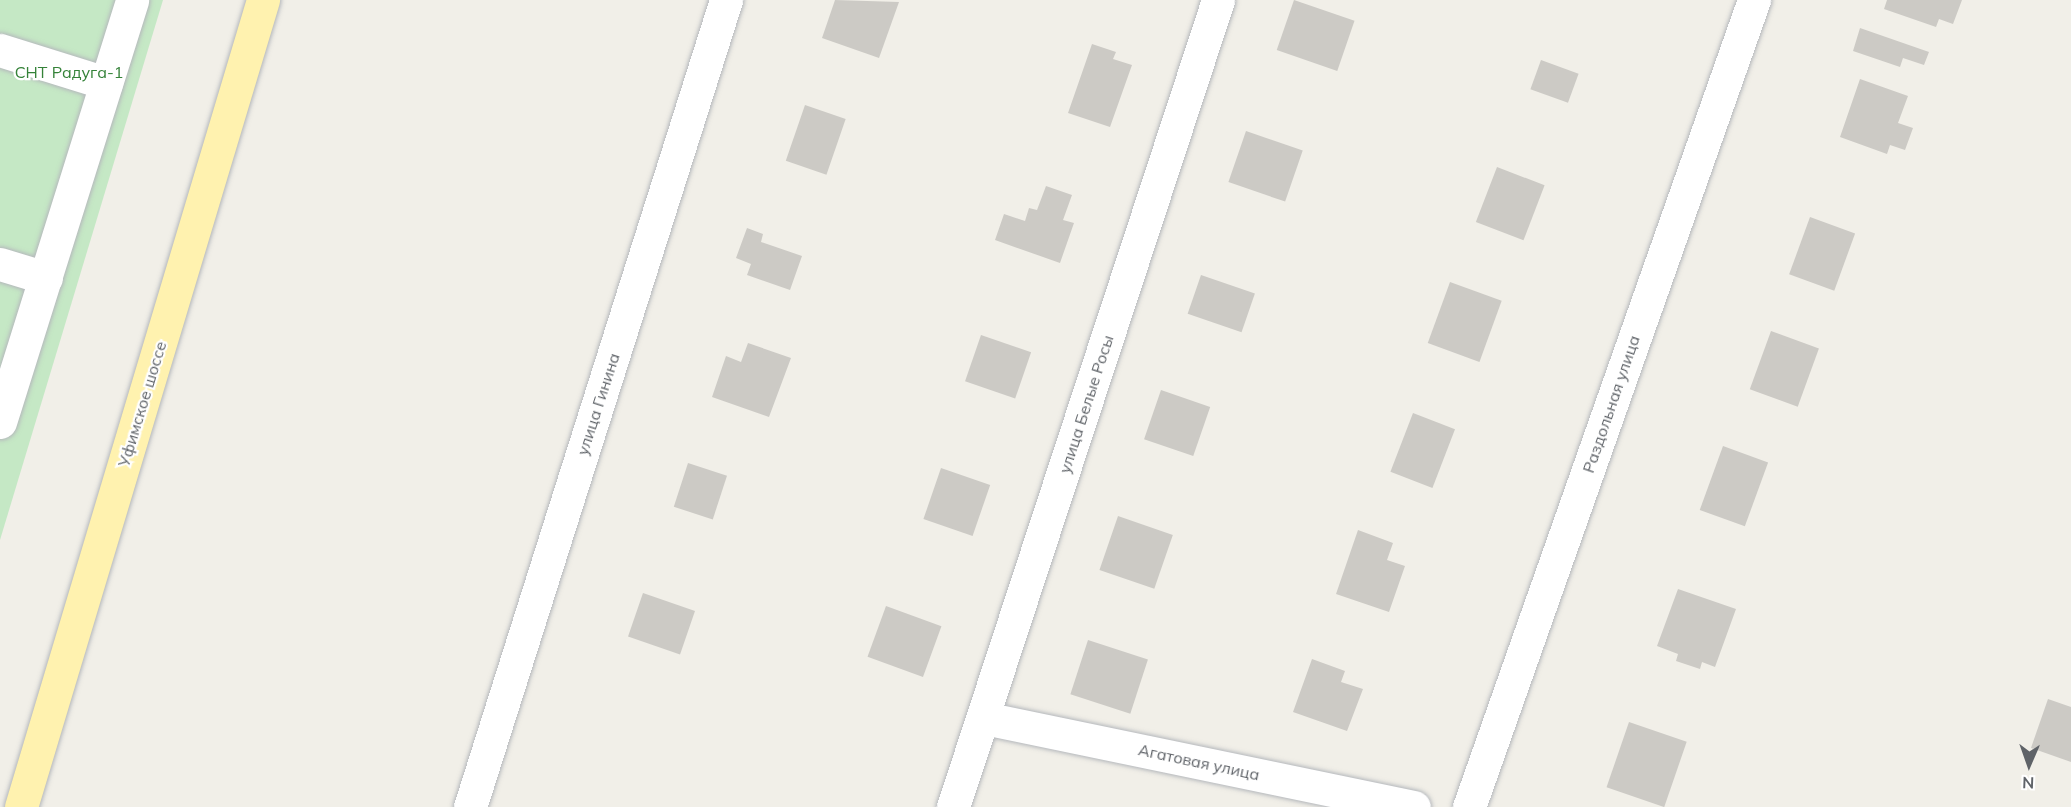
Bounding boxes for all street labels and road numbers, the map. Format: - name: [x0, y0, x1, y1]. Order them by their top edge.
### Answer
- street label: улица Белые Росы: [1055, 332, 1117, 476]
- street label: Раздольная улица: [1578, 333, 1644, 475]
- street label: Уфимское шоссе: [114, 339, 170, 469]
- street label: улица Гинина: [572, 350, 624, 458]
- street label: Агатовая улица: [1137, 740, 1261, 784]

